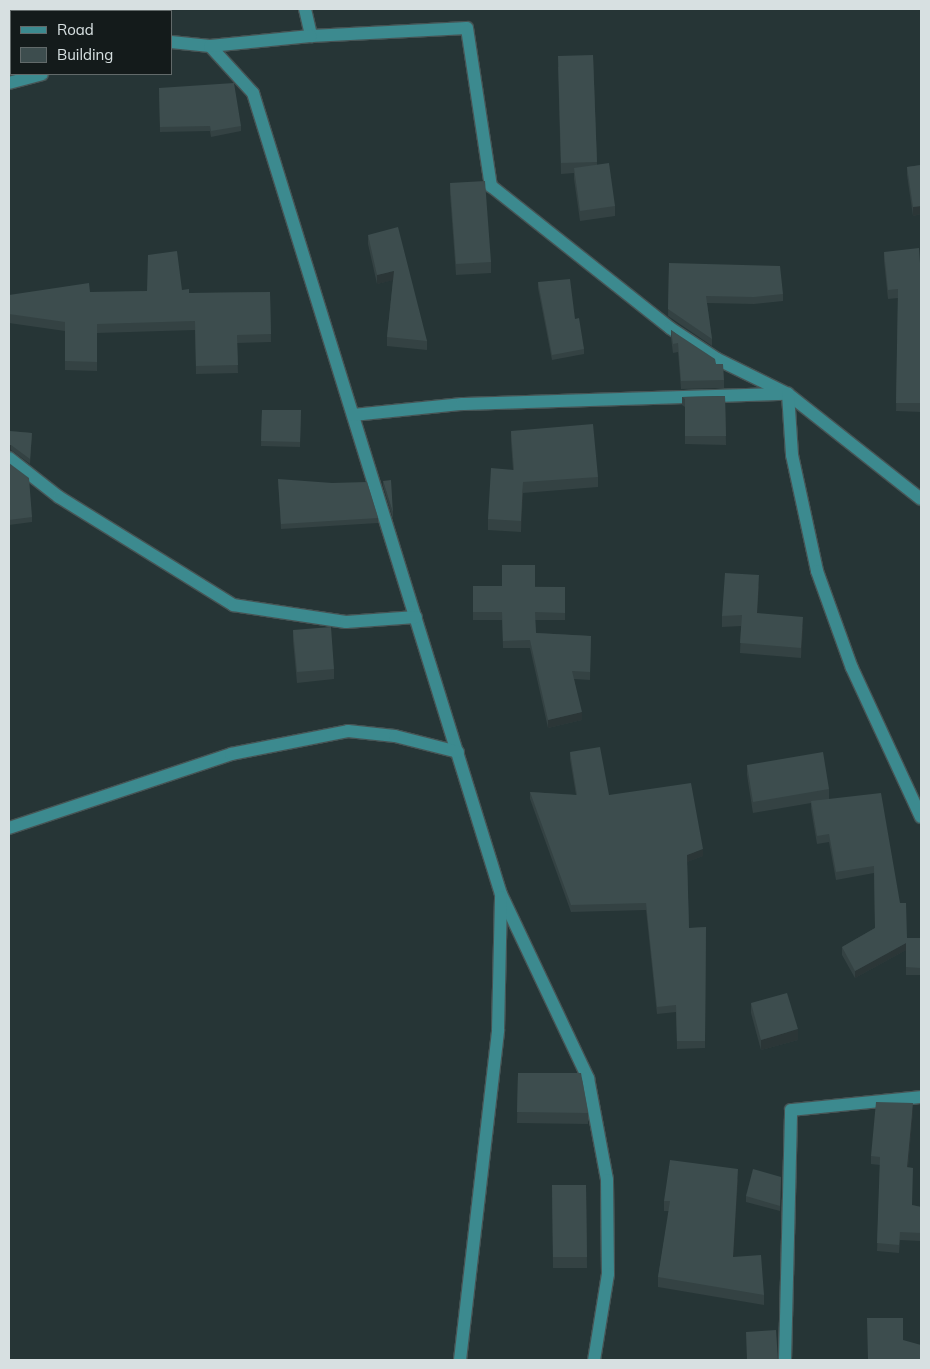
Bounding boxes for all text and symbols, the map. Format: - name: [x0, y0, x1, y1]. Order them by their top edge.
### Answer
- legend: [10, 10, 172, 75]
- text: Road: [57, 20, 94, 39]
- text: Building: [57, 45, 113, 64]

